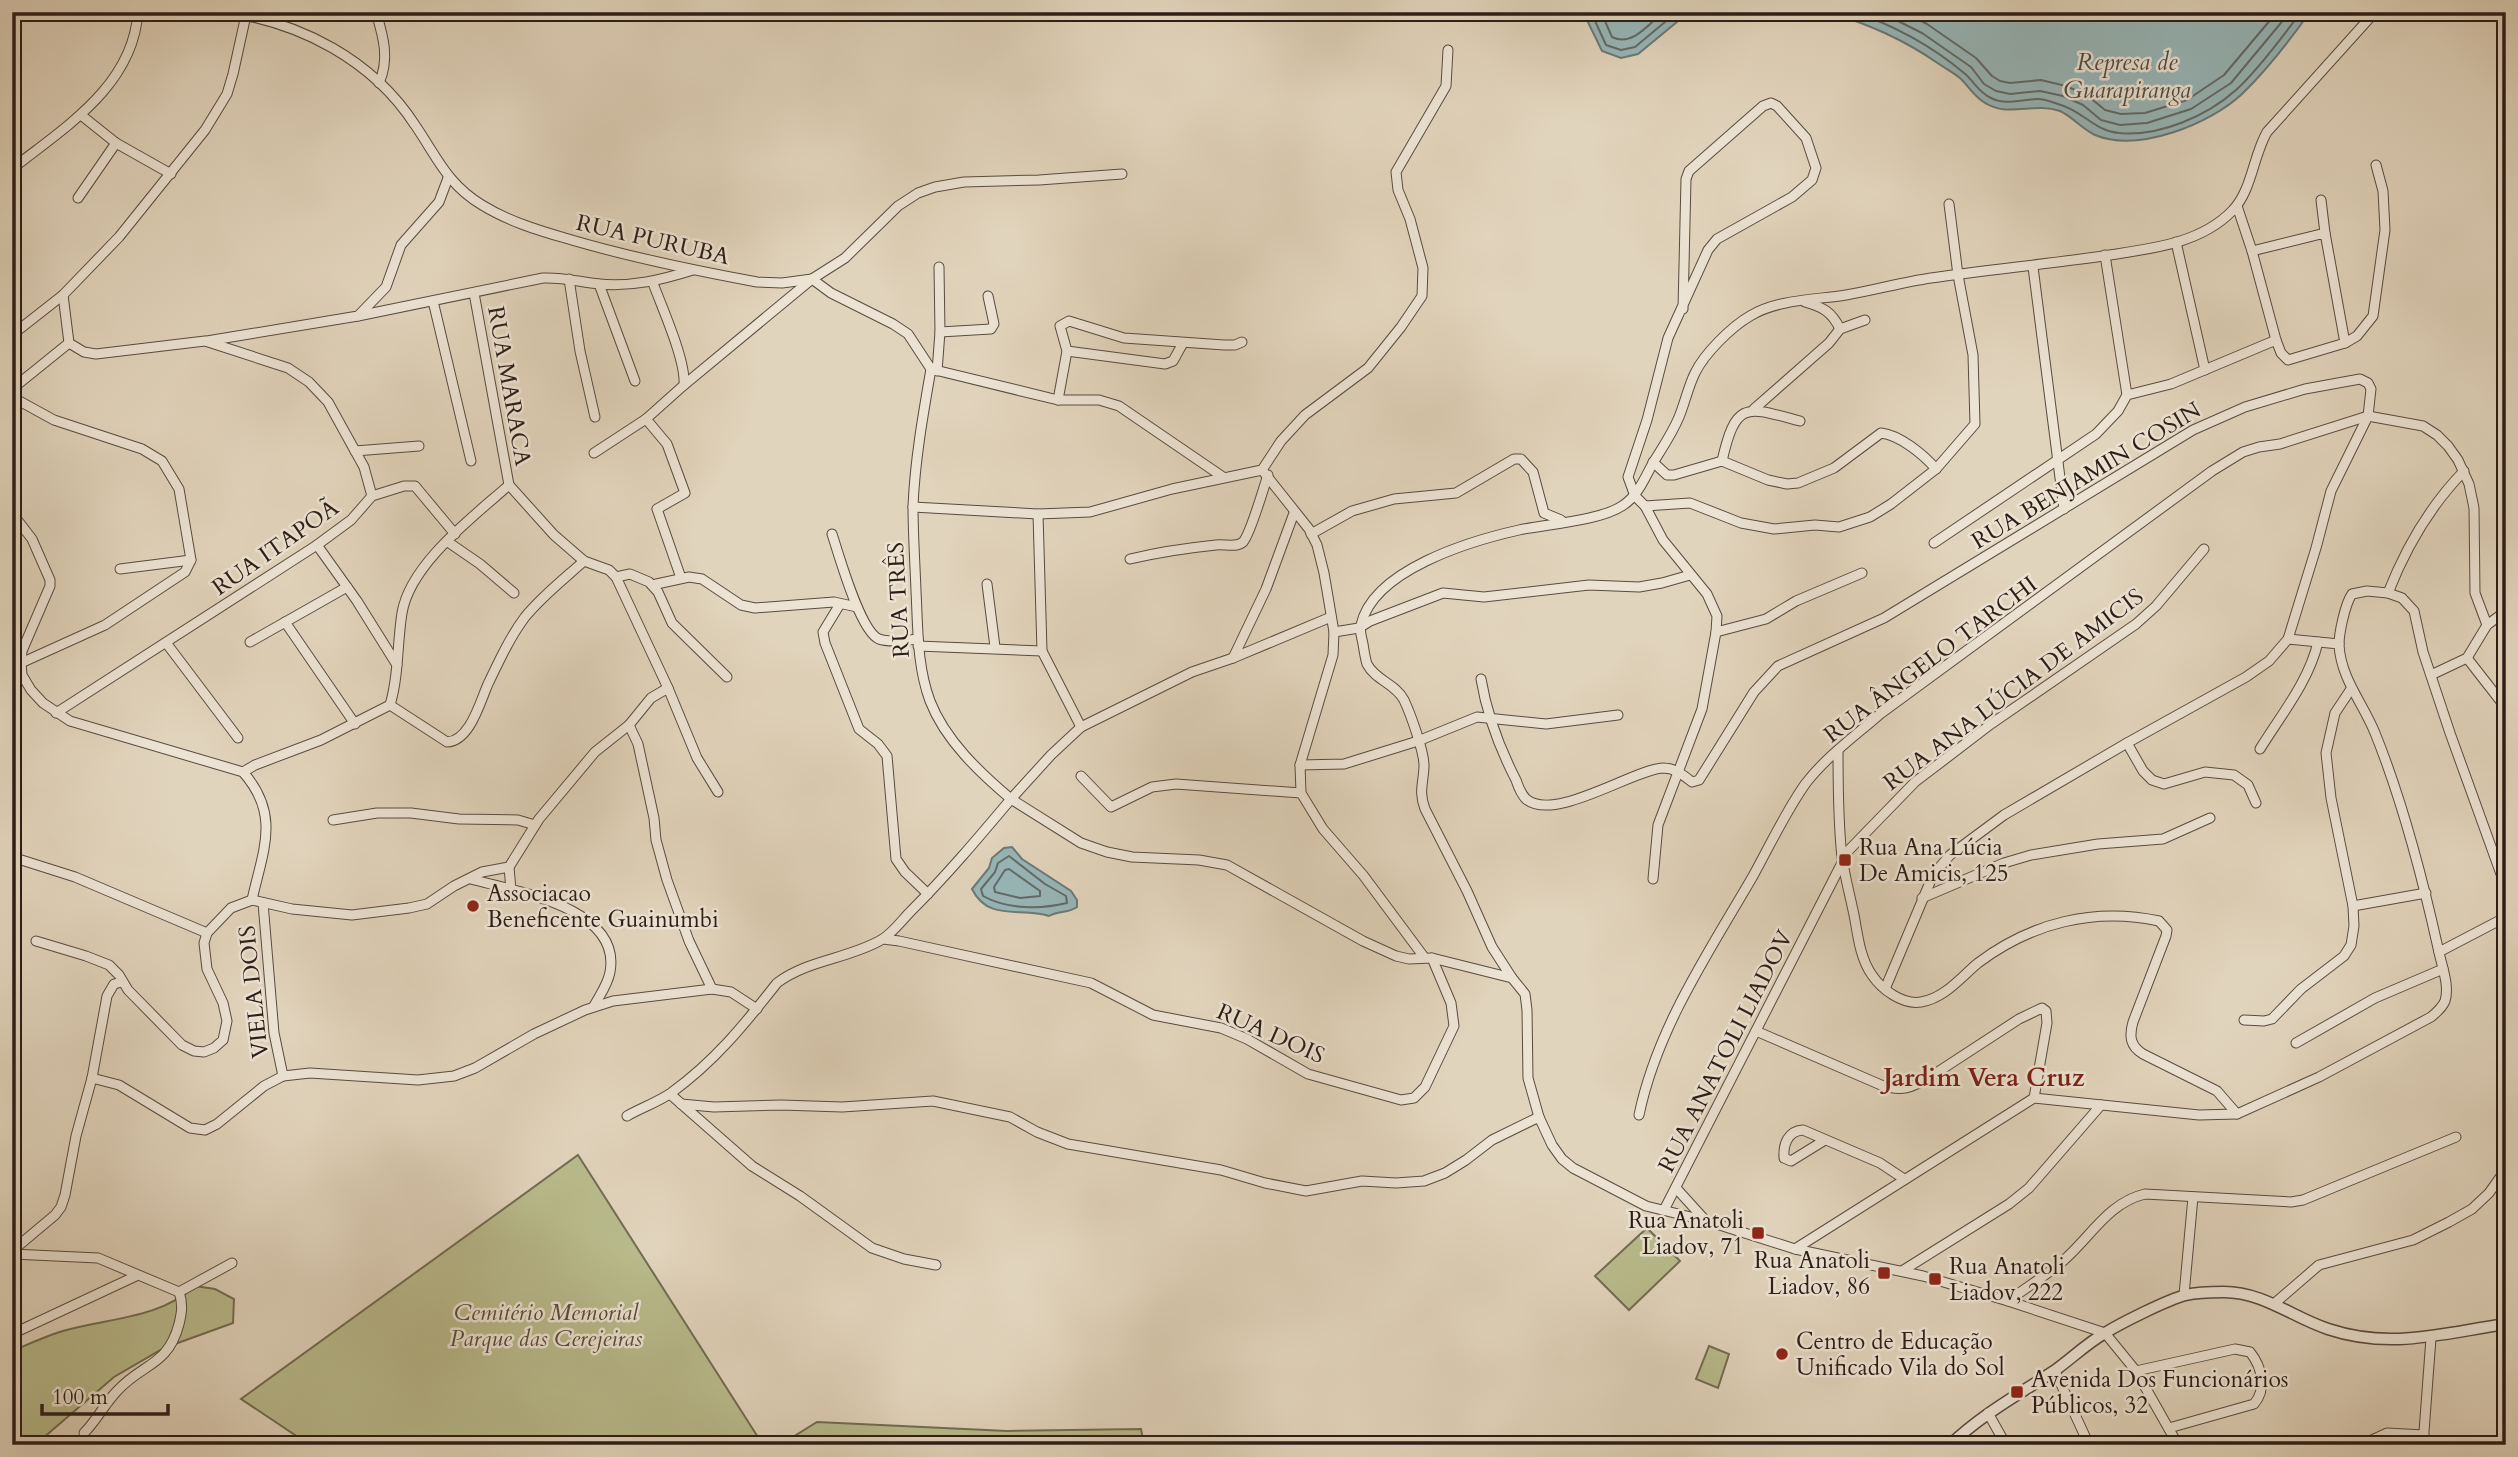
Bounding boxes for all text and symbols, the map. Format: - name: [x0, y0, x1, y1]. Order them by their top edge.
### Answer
- water label: Represa de Guarapiranga: [2063, 46, 2191, 107]
- street label: RUA PURUBA: [573, 207, 733, 272]
- street label: RUA MARACA: [480, 304, 539, 469]
- street label: RUA BENJAMIN COSIN: [1966, 394, 2207, 556]
- street label: RUA ITAPOÃ: [205, 491, 345, 603]
- street label: RUA TRÊS: [879, 541, 917, 659]
- street label: RUA ÂNGELO TARCHI: [1817, 568, 2043, 750]
- street label: RUA ANA LÚCIA DE AMICIS: [1876, 580, 2150, 798]
- place label: Rua Ana Lúcia De Amicis, 125: [1859, 832, 2009, 889]
- marker: Rua Ana Lúcia De Amicis, 125: [1837, 852, 1853, 868]
- place label: Associacao Beneficente Guainumbi: [487, 878, 719, 935]
- marker: Associacao Beneficente Guainumbi: [465, 898, 481, 914]
- street label: VIELA DOIS: [231, 924, 276, 1060]
- street label: RUA ANATOLI LIADOV: [1651, 925, 1800, 1178]
- street label: RUA DOIS: [1212, 996, 1330, 1071]
- district label: Jardim Vera Cruz: [1879, 1060, 2085, 1095]
- place label: Rua Anatoli Liadov, 71: [1628, 1205, 1744, 1262]
- marker: Rua Anatoli Liadov, 71: [1750, 1225, 1766, 1241]
- place label: Rua Anatoli Liadov, 86: [1754, 1245, 1870, 1302]
- place label: Rua Anatoli Liadov, 222: [1949, 1251, 2065, 1308]
- marker: Rua Anatoli Liadov, 86: [1876, 1265, 1892, 1281]
- marker: Rua Anatoli Liadov, 222: [1927, 1271, 1943, 1287]
- park label: Cemitério Memorial Parque das Cerejeiras: [450, 1297, 642, 1354]
- place label: Centro de Educação Unificado Vila do Sol: [1796, 1326, 2005, 1383]
- marker: Centro de Educação Unificado Vila do Sol: [1774, 1346, 1790, 1362]
- place label: Avenida Dos Funcionários Públicos, 32: [2031, 1364, 2289, 1421]
- scale bar: [42, 1373, 168, 1417]
- text: 100 m: [52, 1383, 108, 1412]
- marker: Avenida Dos Funcionários Públicos, 32: [2009, 1384, 2025, 1400]

